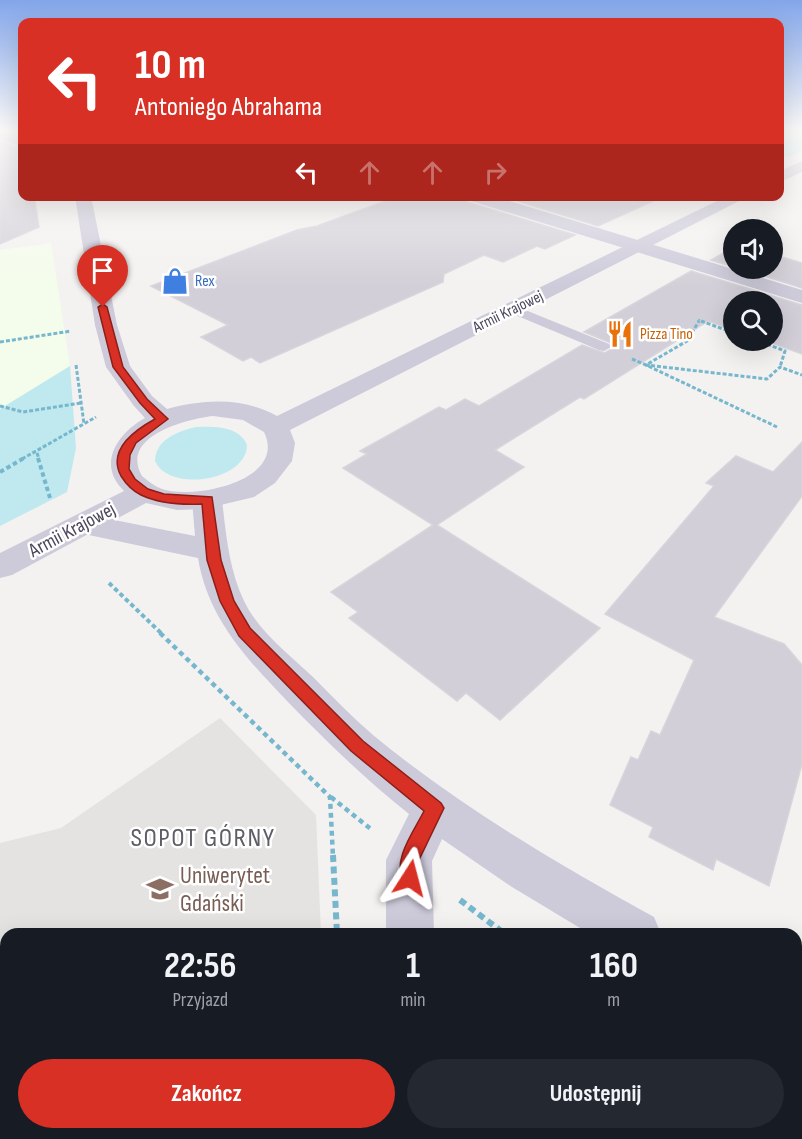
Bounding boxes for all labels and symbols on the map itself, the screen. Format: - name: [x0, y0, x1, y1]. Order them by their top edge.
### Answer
- pin: [77, 245, 128, 307]
- shop icon: Rex: [160, 266, 190, 296]
- place label: Rex: [195, 272, 215, 291]
- street label: Armii Krajowej: [469, 287, 546, 338]
- restaurant icon: Pizza Tino: [605, 319, 635, 349]
- place label: Pizza Tino: [640, 325, 693, 344]
- street label: Armii Krajowej: [24, 497, 119, 563]
- district label: SOPOT GÓRNY: [130, 822, 276, 854]
- position arrow: [378, 846, 442, 910]
- place label: Uniwerytet Gdański: [180, 861, 270, 918]
- school or university icon: Uniwerytet Gdański: [145, 874, 175, 904]

